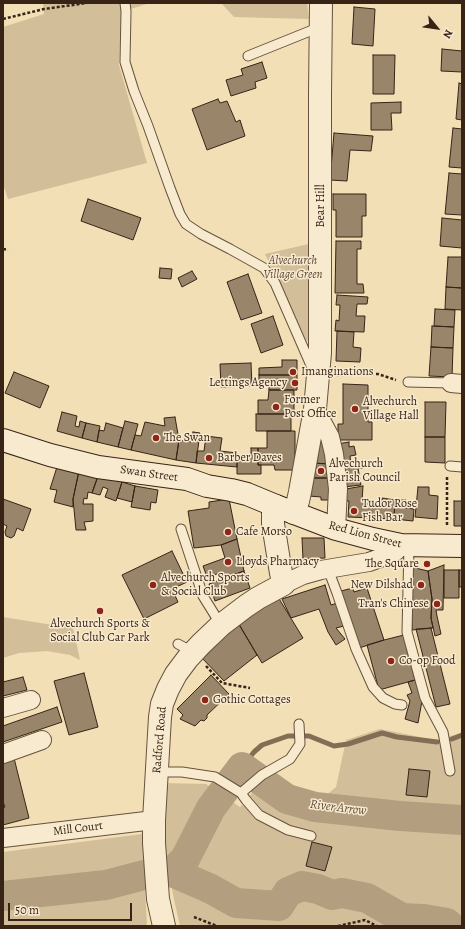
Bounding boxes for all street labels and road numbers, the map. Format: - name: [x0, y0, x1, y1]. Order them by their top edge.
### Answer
- street label: Bear Hill: [314, 184, 328, 228]
- street label: Swan Street: [119, 463, 179, 485]
- street label: Red Lion Street: [327, 518, 403, 552]
- street label: Radford Road: [150, 706, 170, 774]
- street label: Mill Court: [52, 819, 104, 839]

